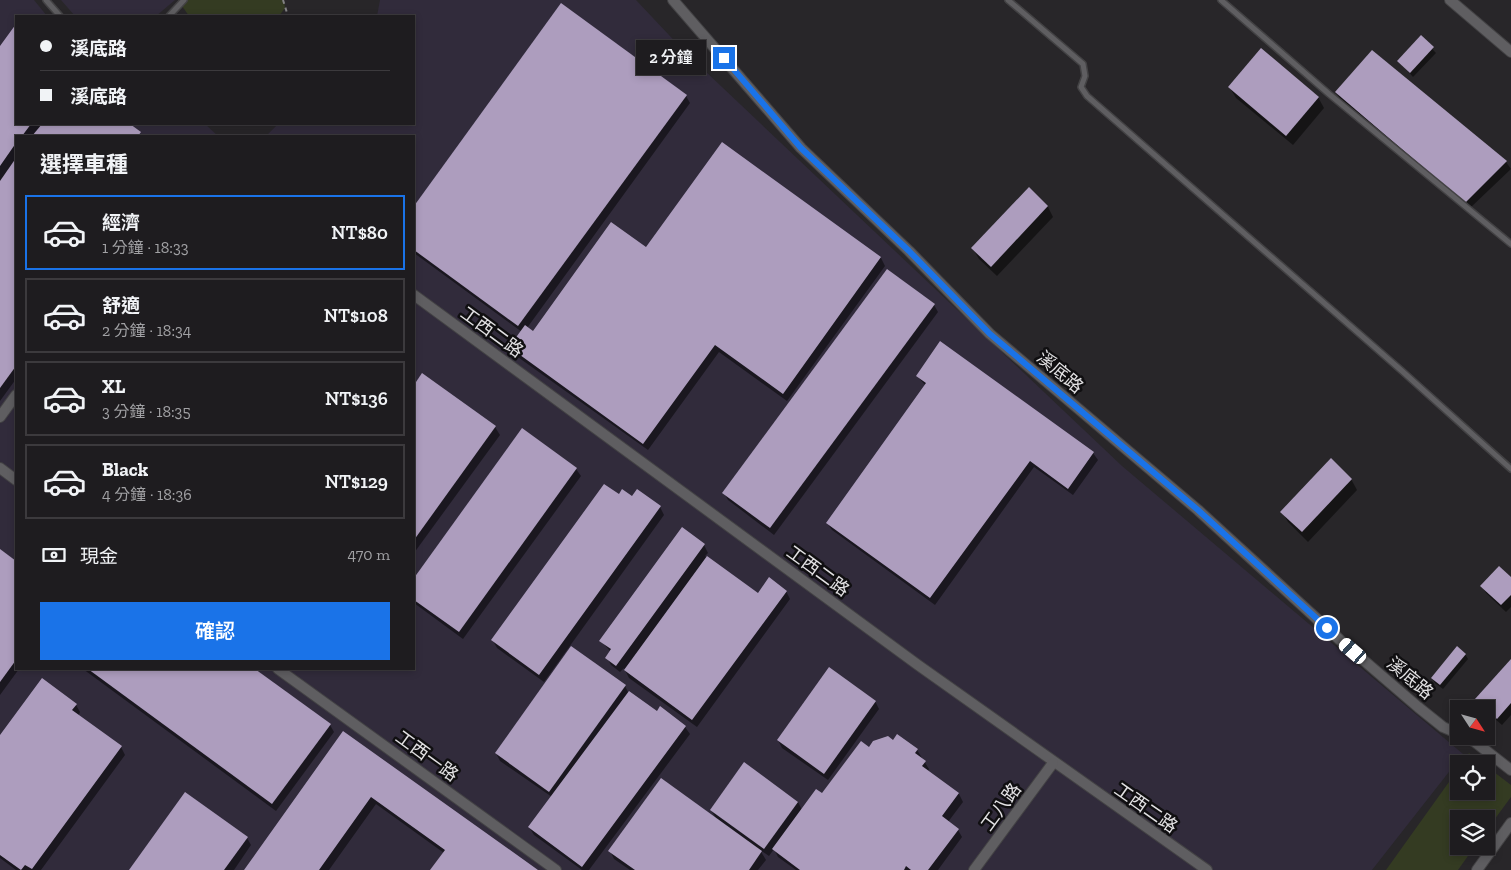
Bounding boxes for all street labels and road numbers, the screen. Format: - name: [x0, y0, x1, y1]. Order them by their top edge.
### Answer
- street label: 工西二路: [456, 302, 528, 362]
- street label: 溪底路: [1032, 346, 1088, 398]
- street label: 工西二路: [782, 541, 854, 601]
- street label: 溪底路: [1382, 652, 1438, 704]
- street label: 工西一路: [391, 726, 463, 786]
- street label: 工西二路: [1110, 778, 1182, 838]
- street label: 工八路: [976, 779, 1026, 835]

